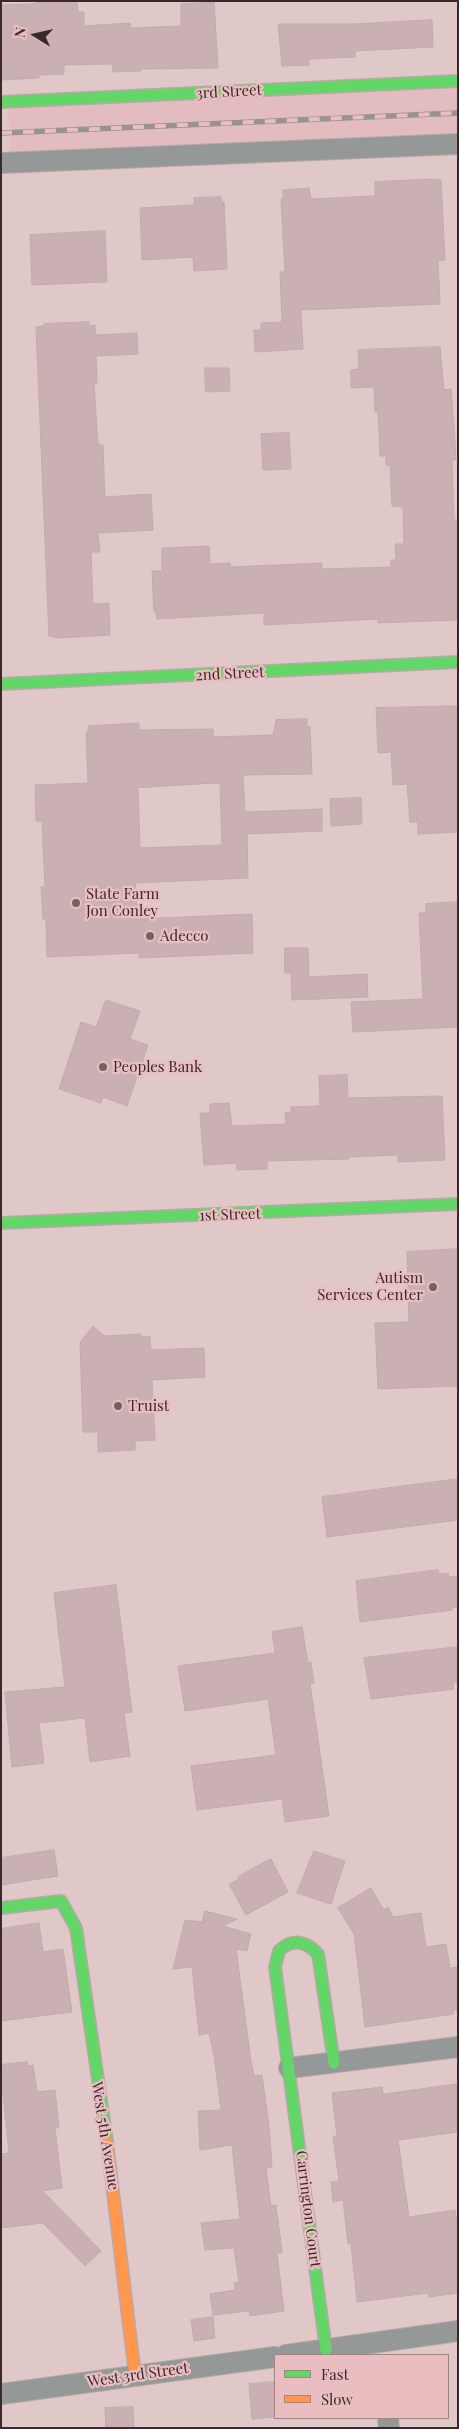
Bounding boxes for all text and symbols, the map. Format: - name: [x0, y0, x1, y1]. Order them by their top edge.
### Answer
- north arrow: [10, 10, 60, 60]
- text: N: [10, 26, 30, 39]
- street label: 3rd Street: [196, 81, 262, 103]
- street label: 2nd Street: [195, 663, 265, 685]
- place label: State Farm Jon Conley: [86, 885, 159, 920]
- marker: State Farm Jon Conley: [70, 897, 82, 909]
- place label: Adecco: [160, 927, 209, 945]
- marker: Adecco: [144, 930, 156, 942]
- place label: Peoples Bank: [113, 1058, 202, 1076]
- marker: Peoples Bank: [97, 1061, 109, 1073]
- street label: 1st Street: [199, 1205, 261, 1225]
- place label: Autism Services Center: [317, 1269, 423, 1304]
- marker: Autism Services Center: [427, 1281, 439, 1293]
- place label: Truist: [128, 1397, 169, 1415]
- marker: Truist: [112, 1400, 124, 1412]
- street label: West 5th Avenue: [88, 2081, 122, 2191]
- street label: Carrington Court: [292, 2149, 324, 2269]
- legend: [274, 2354, 449, 2419]
- street label: West 3rd Street: [86, 2359, 190, 2391]
- text: Fast: [321, 2364, 349, 2384]
- text: Slow: [321, 2389, 353, 2409]

